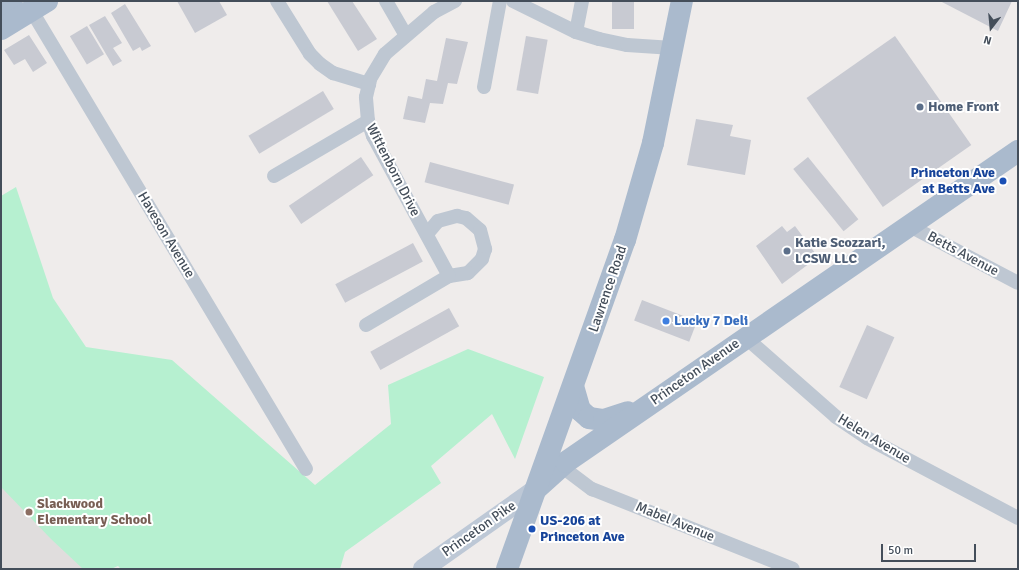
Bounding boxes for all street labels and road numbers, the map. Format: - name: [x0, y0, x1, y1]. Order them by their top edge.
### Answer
- street label: Wittenborn Drive: [362, 121, 424, 219]
- street label: Haveson Avenue: [134, 189, 198, 281]
- street label: Betts Avenue: [925, 228, 1001, 280]
- street label: Lawrence Road: [585, 244, 631, 334]
- street label: Princeton Avenue: [647, 335, 743, 409]
- street label: Helen Avenue: [835, 411, 913, 467]
- street label: Princeton Pike: [439, 497, 519, 561]
- street label: Mabel Avenue: [633, 499, 717, 545]

